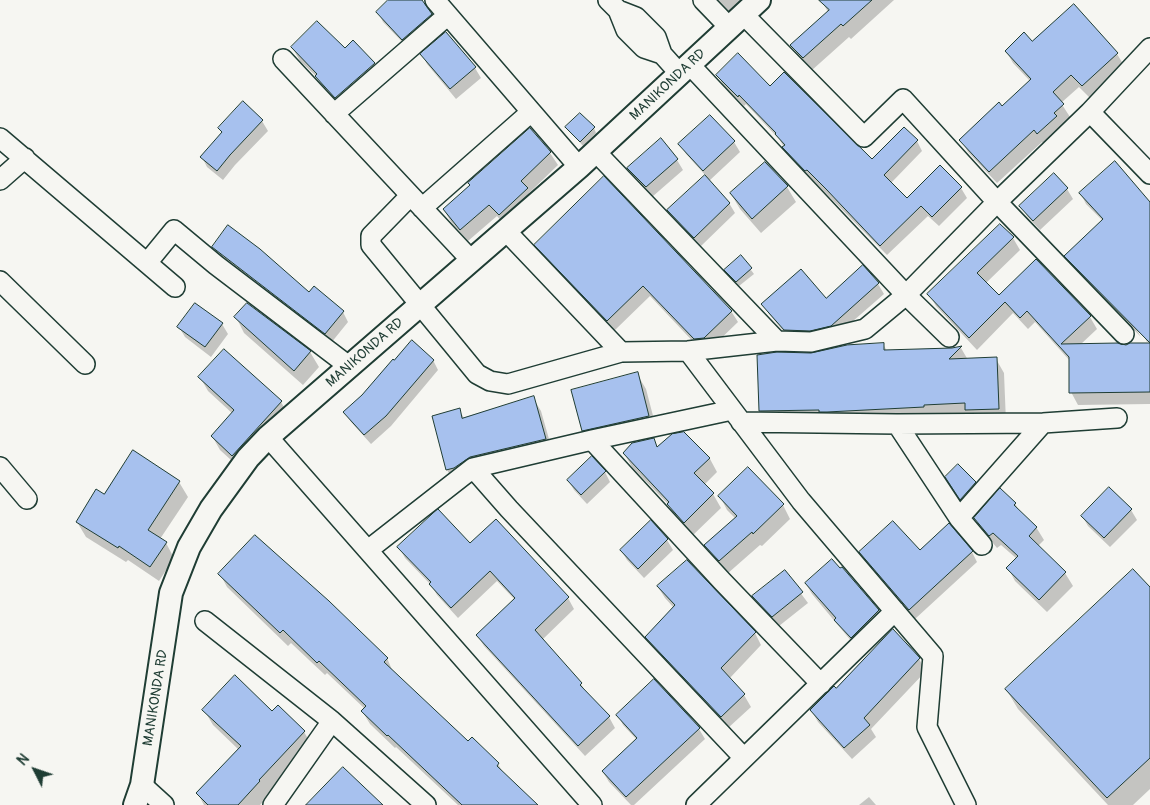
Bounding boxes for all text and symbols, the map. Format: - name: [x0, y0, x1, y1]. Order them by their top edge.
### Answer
- street label: MANIKONDA RD: [627, 46, 709, 124]
- street label: MANIKONDA RD: [323, 315, 407, 391]
- street label: MANIKONDA RD: [140, 649, 172, 747]
- north arrow: [10, 745, 60, 795]
- text: N: [14, 751, 33, 769]

